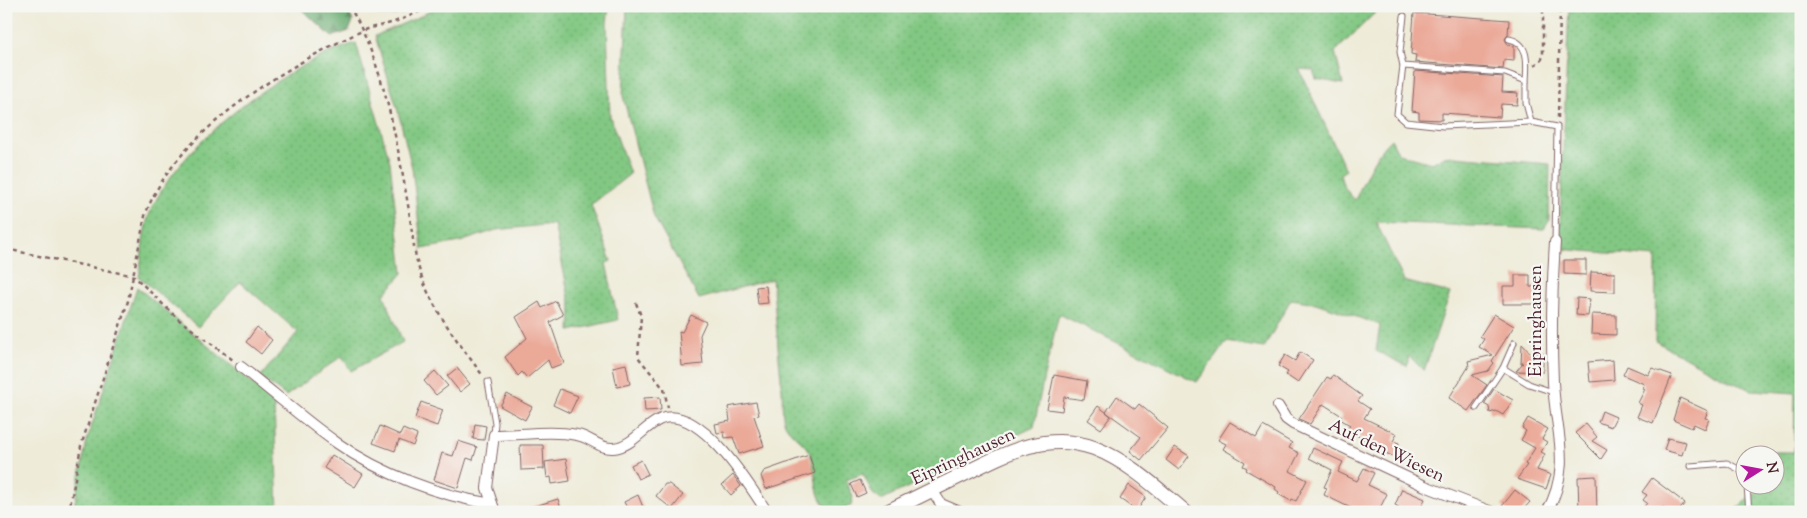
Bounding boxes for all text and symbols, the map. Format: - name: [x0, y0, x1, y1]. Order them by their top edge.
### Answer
- street label: Eipringhausen: [1524, 265, 1550, 377]
- street label: Auf den Wiesen: [1324, 413, 1449, 490]
- street label: Eipringhausen: [908, 422, 1020, 493]
- north arrow: [1734, 446, 1784, 496]
- text: N: [1760, 461, 1782, 475]

